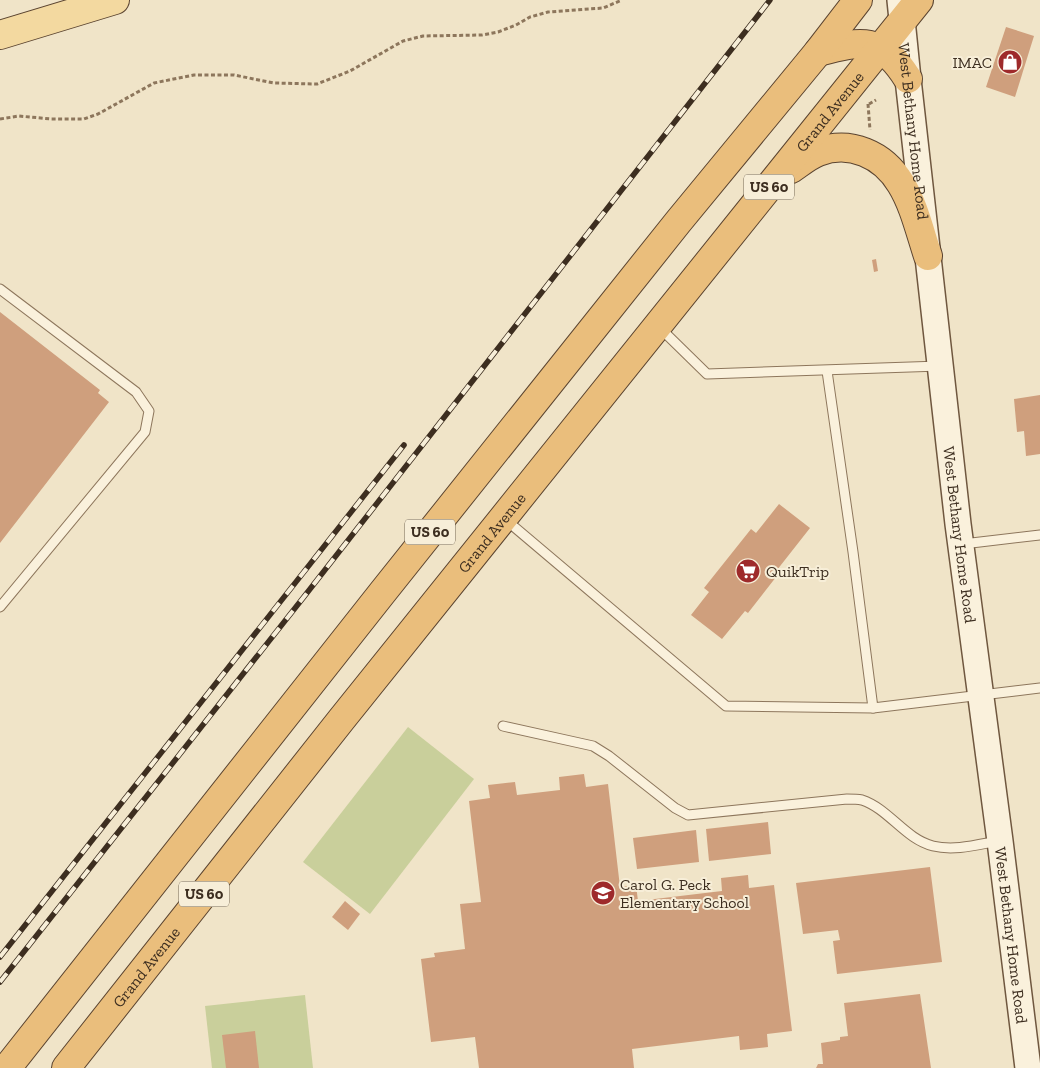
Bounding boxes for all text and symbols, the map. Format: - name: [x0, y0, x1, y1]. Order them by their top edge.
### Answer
- street label: West Bethany Home Road: [895, 42, 933, 221]
- shop icon: IMAC: [997, 49, 1023, 75]
- place label: IMAC: [952, 53, 992, 72]
- street label: Grand Avenue: [792, 67, 867, 155]
- road number: US 60: [744, 174, 794, 200]
- street label: West Bethany Home Road: [940, 445, 981, 624]
- street label: Grand Avenue: [454, 489, 529, 576]
- road number: US 60: [405, 520, 455, 544]
- supermarket icon: QuikTrip: [735, 558, 761, 584]
- place label: QuikTrip: [766, 562, 829, 581]
- street label: West Bethany Home Road: [991, 846, 1032, 1025]
- place label: Carol G. Peck Elementary School: [620, 875, 749, 912]
- school or university icon: Carol G. Peck Elementary School: [590, 880, 616, 906]
- road number: US 60: [179, 882, 229, 906]
- street label: Grand Avenue: [108, 923, 184, 1011]

